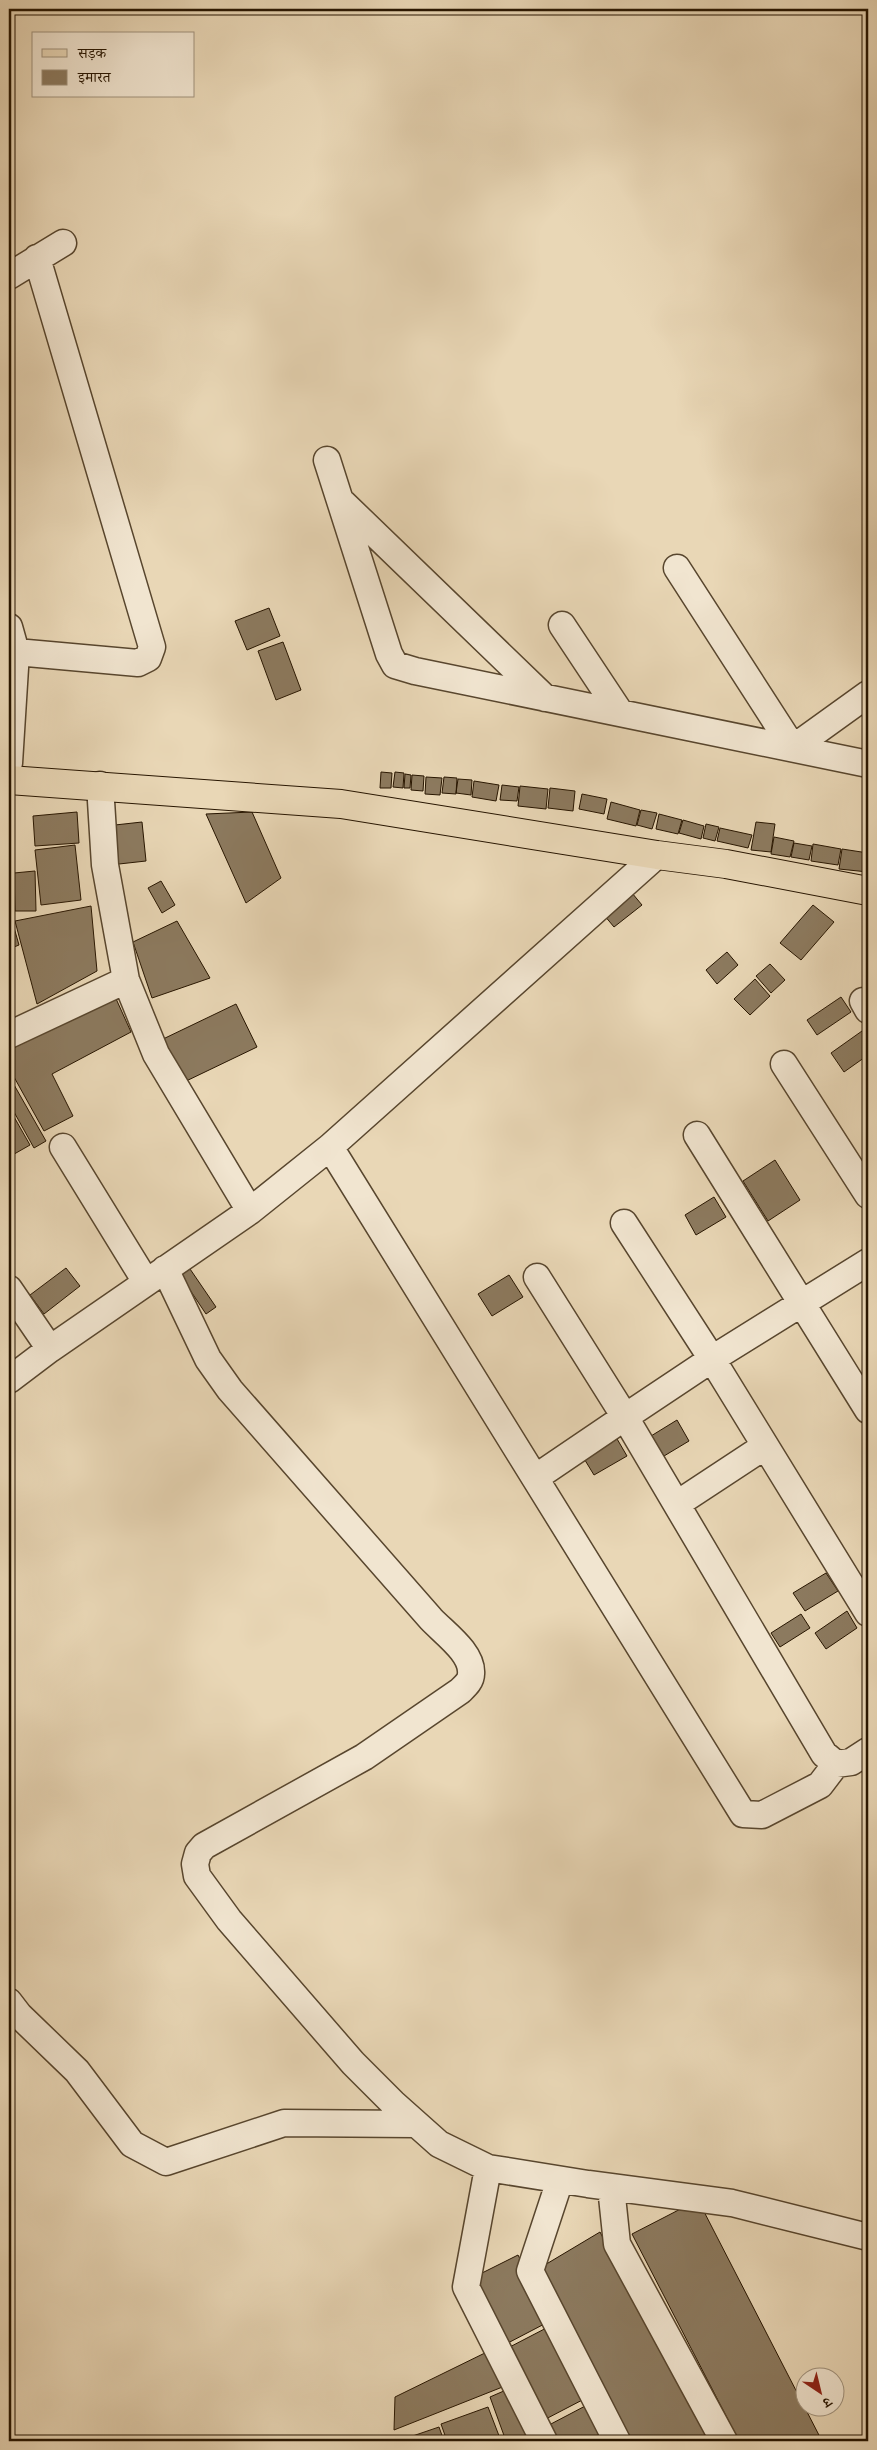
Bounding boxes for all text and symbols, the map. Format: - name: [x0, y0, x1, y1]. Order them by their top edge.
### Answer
- legend: [32, 32, 195, 98]
- text: सड़क: [77, 43, 107, 63]
- text: इमारत: [77, 67, 112, 87]
- north arrow: [794, 2368, 844, 2418]
- text: उ: [818, 2392, 836, 2413]

